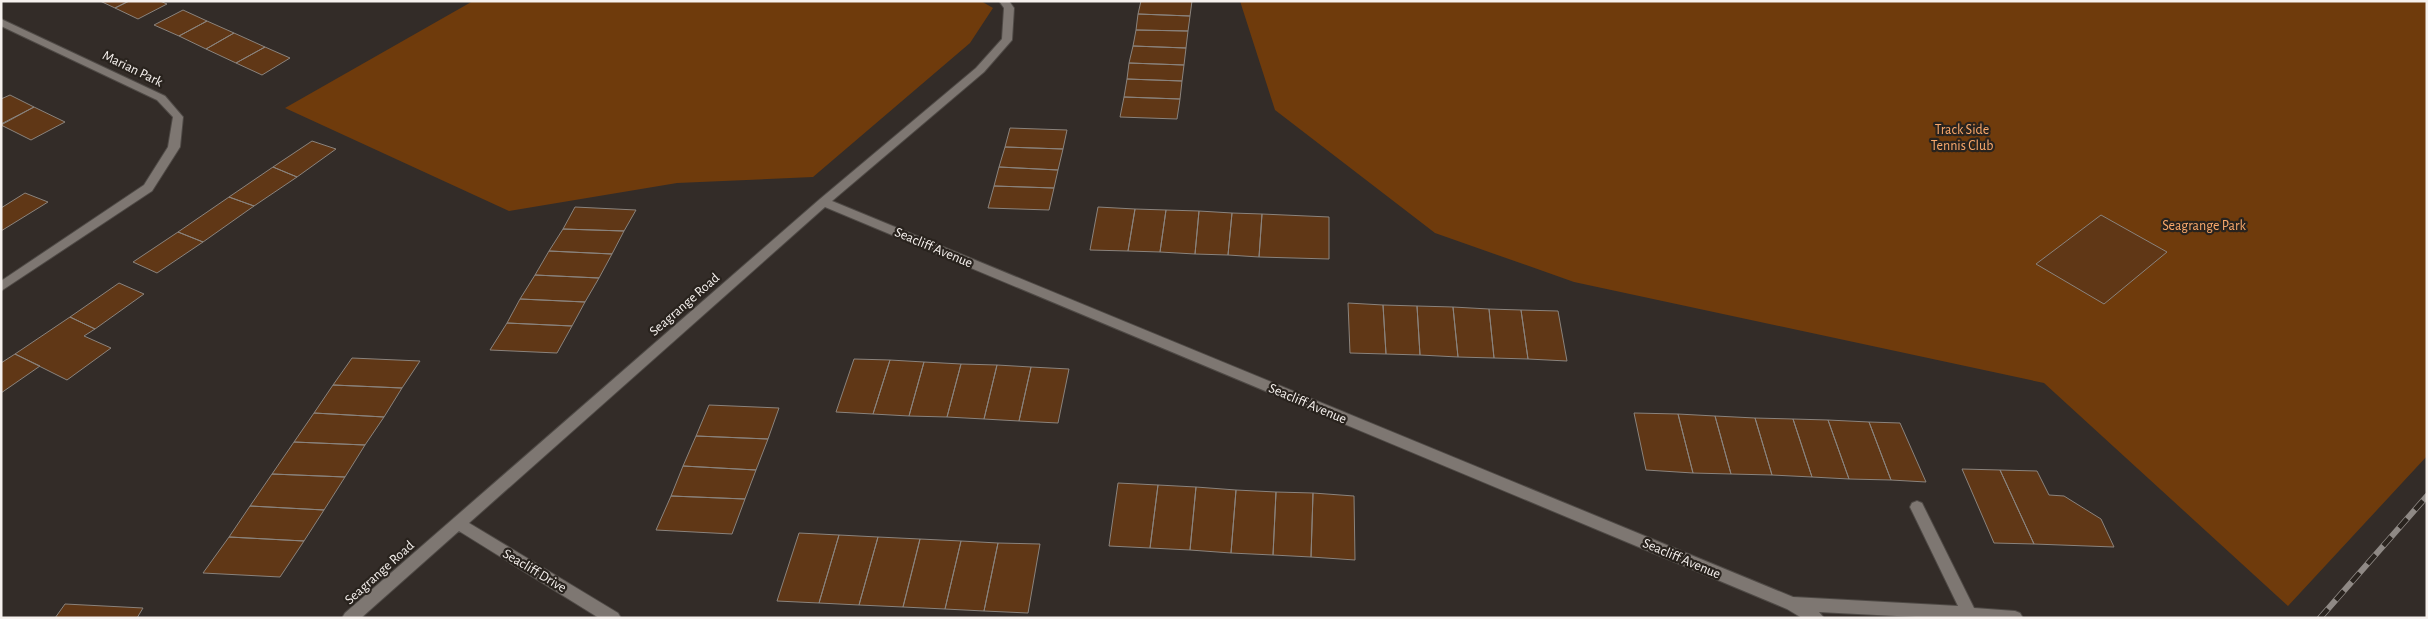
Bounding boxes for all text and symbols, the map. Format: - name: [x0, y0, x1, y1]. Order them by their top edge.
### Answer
- street label: Marian Park: [100, 48, 165, 90]
- park label: Track Side Tennis Club: [1931, 123, 1993, 153]
- park label: Seagrange Park: [2162, 219, 2246, 233]
- street label: Seacliff Avenue: [893, 225, 975, 271]
- street label: Seagrange Road: [647, 271, 722, 339]
- street label: Seacliff Avenue: [1267, 381, 1349, 427]
- street label: Seacliff Avenue: [1641, 536, 1723, 582]
- street label: Seagrange Road: [342, 538, 417, 607]
- street label: Seacliff Drive: [500, 546, 569, 595]

